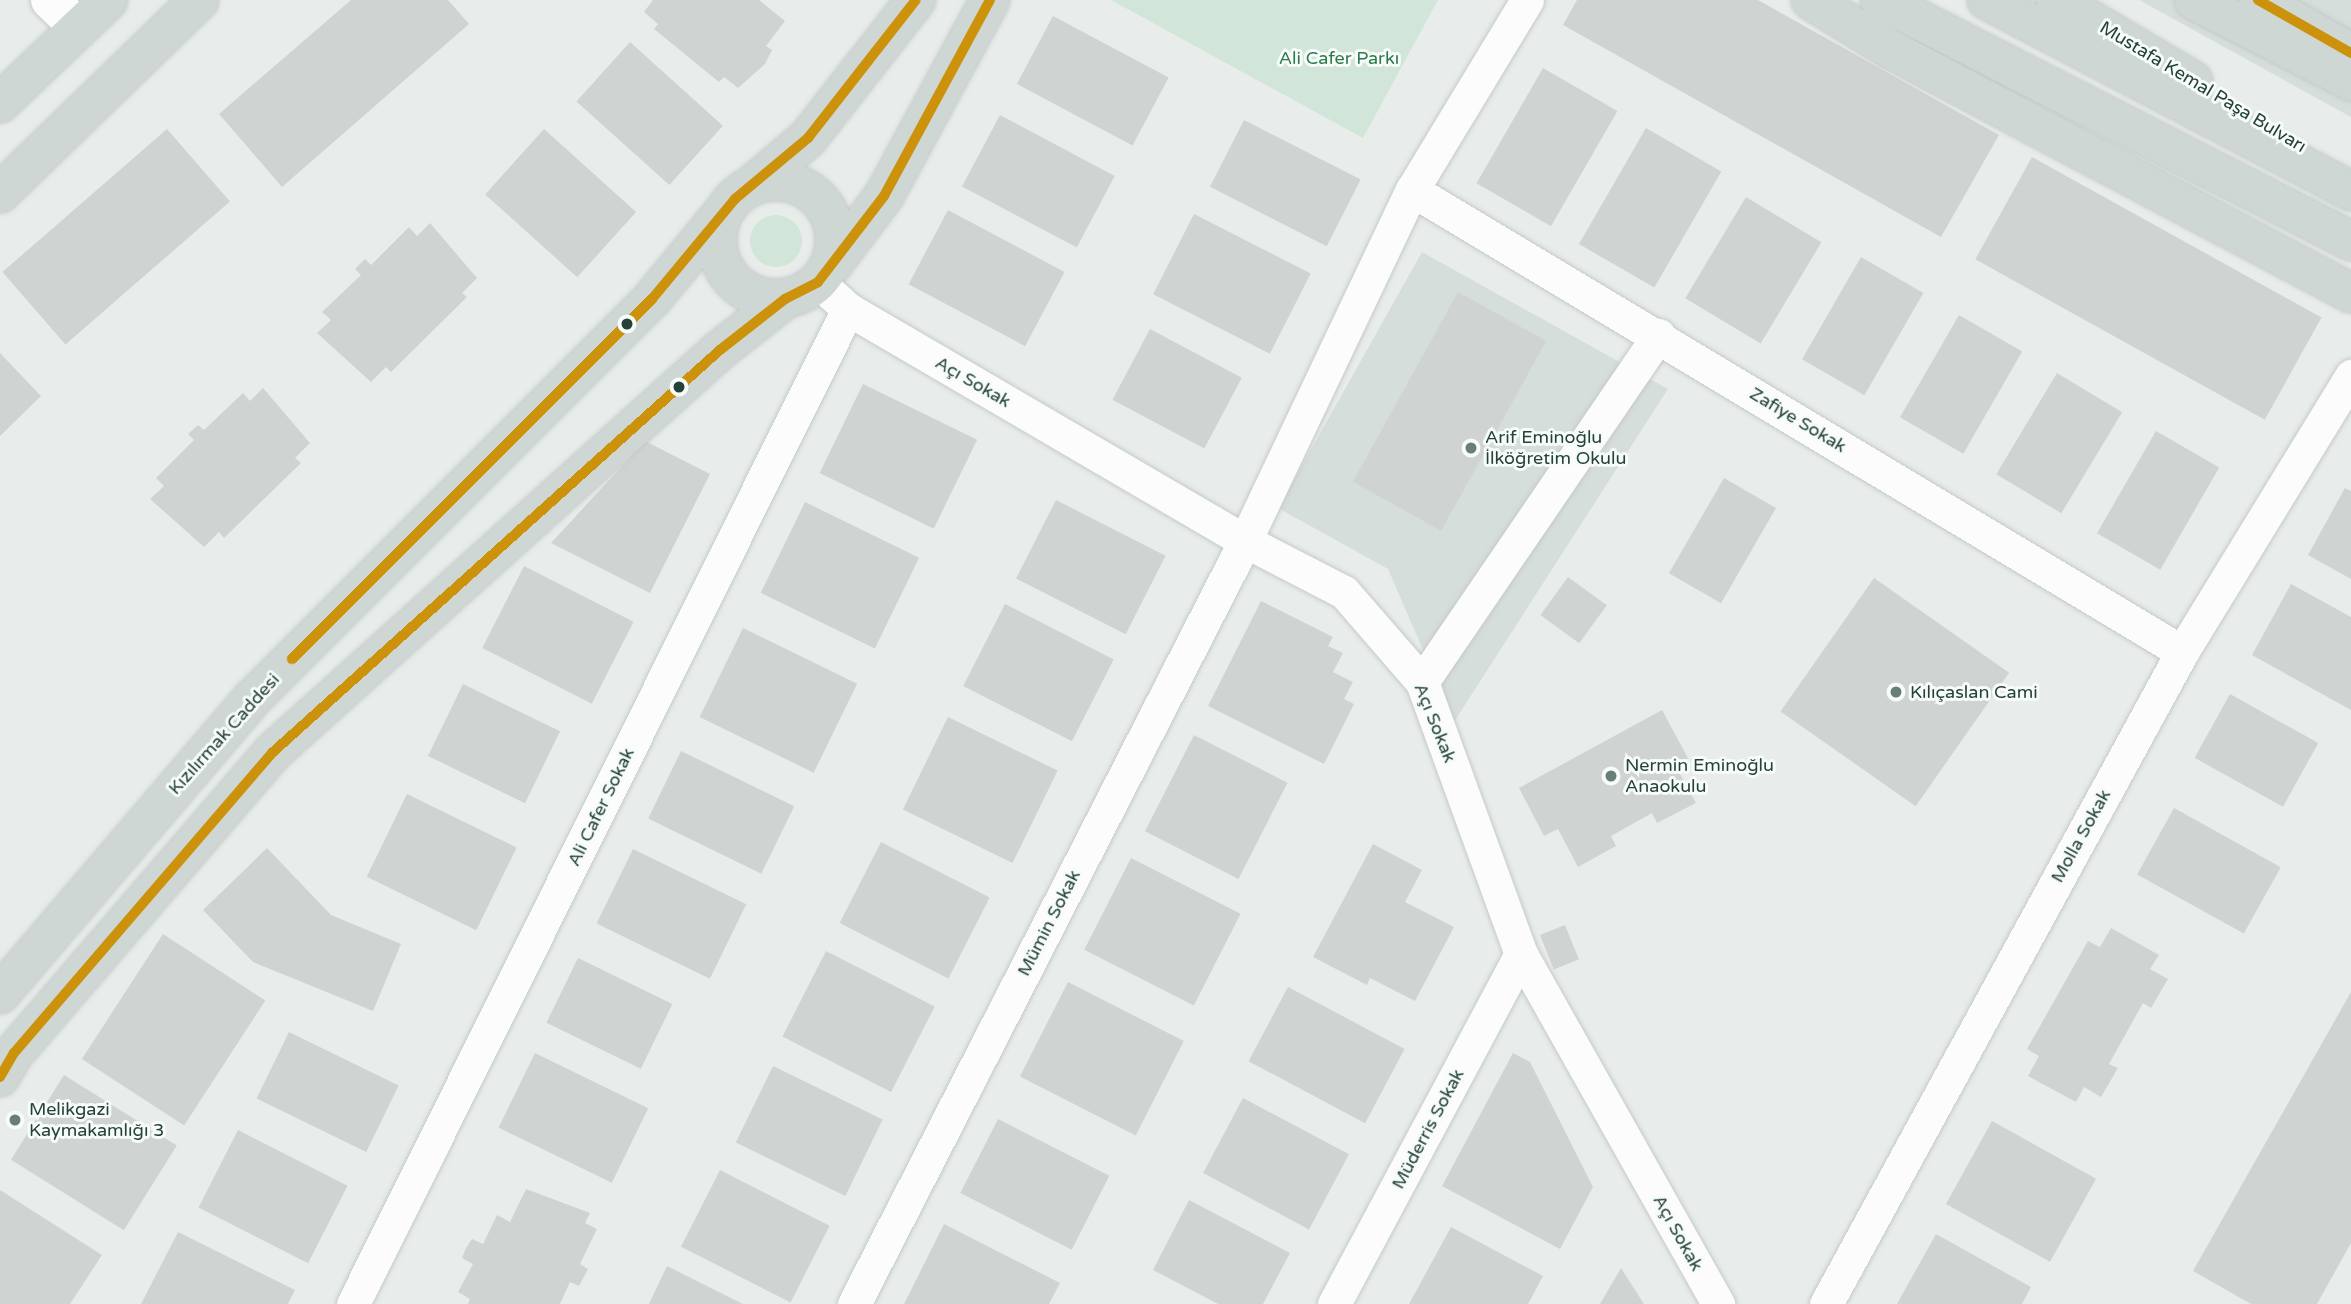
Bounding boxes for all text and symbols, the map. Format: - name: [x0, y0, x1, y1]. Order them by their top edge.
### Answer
- street label: Mustafa Kemal Paşa Bulvarı: [2096, 17, 2310, 157]
- park label: Ali Cafer Parkı: [1279, 47, 1399, 69]
- unlabelled marker: [620, 317, 634, 331]
- street label: Açı Sokak: [931, 352, 1015, 412]
- unlabelled marker: [672, 380, 686, 394]
- street label: Zafiye Sokak: [1746, 383, 1850, 457]
- place label: Arif Eminoğlu İlköğretim Okulu: [1485, 427, 1626, 470]
- marker: Arif Eminoğlu İlköğretim Okulu: [1463, 440, 1479, 456]
- street label: Kızılırmak Caddesi: [164, 669, 284, 799]
- street label: Açı Sokak: [1409, 680, 1461, 766]
- place label: Kılıçaslan Cami: [1910, 681, 2038, 703]
- marker: Kılıçaslan Cami: [1888, 684, 1904, 700]
- street label: Ali Cafer Sokak: [563, 744, 639, 870]
- place label: Nermin Eminoğlu Anaokulu: [1625, 755, 1774, 798]
- marker: Nermin Eminoğlu Anaokulu: [1603, 768, 1619, 784]
- street label: Molla Sokak: [2046, 786, 2116, 886]
- street label: Mümin Sokak: [1013, 866, 1085, 980]
- street label: Müderris Sokak: [1387, 1065, 1469, 1193]
- place label: Melikgazi Kaymakamlığı 3: [29, 1099, 164, 1142]
- marker: Melikgazi Kaymakamlığı 3: [7, 1112, 23, 1128]
- street label: Açı Sokak: [1648, 1191, 1708, 1275]

